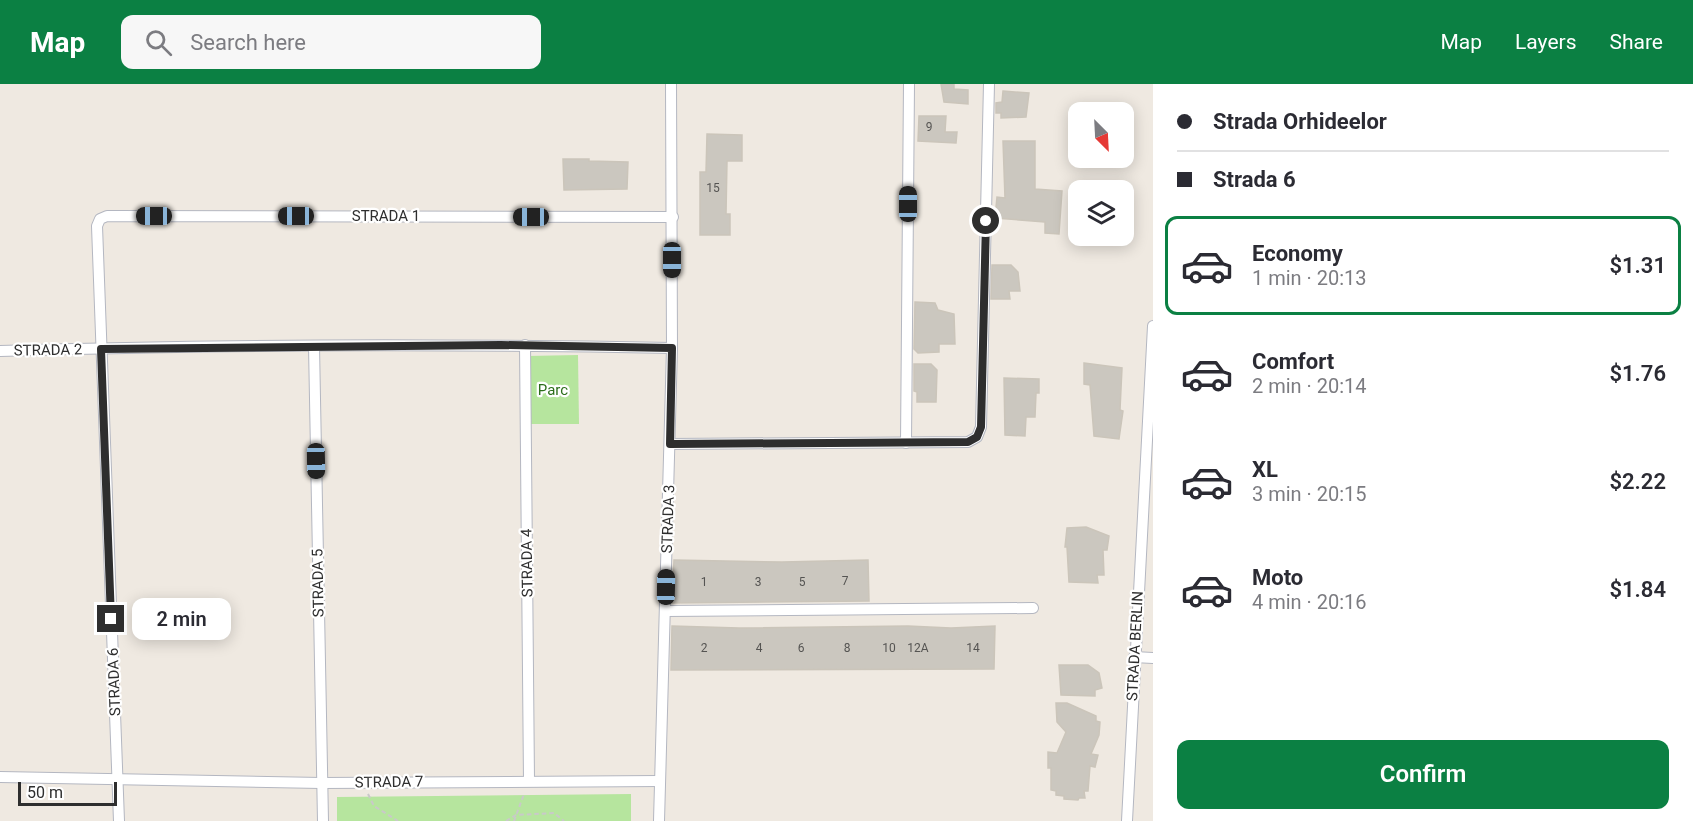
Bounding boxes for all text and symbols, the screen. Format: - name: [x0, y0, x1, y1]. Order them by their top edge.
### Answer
- search box: [121, 15, 541, 69]
- text: Map: [30, 26, 85, 59]
- icon: search: [142, 26, 175, 59]
- text: Search here: [190, 30, 306, 55]
- text: Map: [1440, 30, 1482, 54]
- text: Layers: [1515, 30, 1576, 54]
- text: Share: [1609, 30, 1663, 54]
- north arrow: [1068, 102, 1134, 168]
- map controls: [1068, 102, 1134, 246]
- text: Strada Orhideelor: [1213, 109, 1387, 134]
- house number: 9: [926, 120, 932, 134]
- text: Strada 6: [1213, 167, 1296, 192]
- button: layers: [1068, 180, 1134, 246]
- house number: 15: [706, 181, 720, 195]
- car: [899, 186, 917, 222]
- car: [136, 207, 172, 225]
- car: [278, 207, 314, 225]
- street label: STRADA 1: [352, 207, 420, 225]
- route start: [972, 207, 999, 234]
- car: [513, 208, 549, 226]
- icon: car: [1180, 239, 1234, 293]
- text: Economy: [1252, 241, 1343, 266]
- car: [663, 242, 681, 278]
- text: $1.31: [1609, 253, 1666, 278]
- text: 1 min · 20:13: [1252, 266, 1367, 290]
- street label: STRADA 2: [14, 340, 82, 360]
- icon: car: [1180, 347, 1234, 401]
- text: Comfort: [1252, 349, 1334, 374]
- text: $1.76: [1609, 361, 1666, 386]
- text: 2 min · 20:14: [1252, 374, 1367, 398]
- park label: Parc: [538, 381, 568, 399]
- car: [307, 443, 325, 479]
- icon: car: [1180, 455, 1234, 509]
- text: XL: [1252, 457, 1278, 482]
- text: $2.22: [1609, 469, 1666, 494]
- text: 3 min · 20:15: [1252, 482, 1367, 506]
- street label: STRADA 3: [658, 484, 678, 554]
- street label: STRADA 4: [517, 528, 537, 597]
- street label: STRADA 5: [308, 549, 328, 617]
- icon: car: [1180, 563, 1234, 617]
- text: Moto: [1252, 565, 1303, 590]
- car: [657, 569, 675, 605]
- house number: 7: [842, 574, 849, 588]
- house number: 1: [701, 575, 707, 589]
- house number: 3: [755, 575, 761, 589]
- house number: 5: [799, 575, 806, 589]
- text: $1.84: [1609, 577, 1666, 602]
- text: 4 min · 20:16: [1252, 590, 1367, 614]
- street label: STRADA BERLIN: [1123, 591, 1147, 701]
- callout: 2 min: [132, 598, 231, 640]
- route end: [97, 605, 124, 632]
- text: 2 min: [156, 607, 207, 631]
- house number: 2: [701, 641, 708, 655]
- house number: 4: [756, 641, 763, 655]
- house number: 6: [798, 641, 805, 655]
- house number: 8: [844, 641, 851, 655]
- house number: 10: [882, 641, 896, 655]
- house number: 12A: [907, 641, 929, 655]
- house number: 14: [966, 641, 980, 655]
- street label: STRADA 6: [104, 647, 124, 717]
- button: Confirm: [1177, 740, 1669, 809]
- street label: STRADA 7: [355, 772, 423, 792]
- scale bar: [18, 779, 117, 806]
- text: 50 m: [27, 783, 63, 802]

